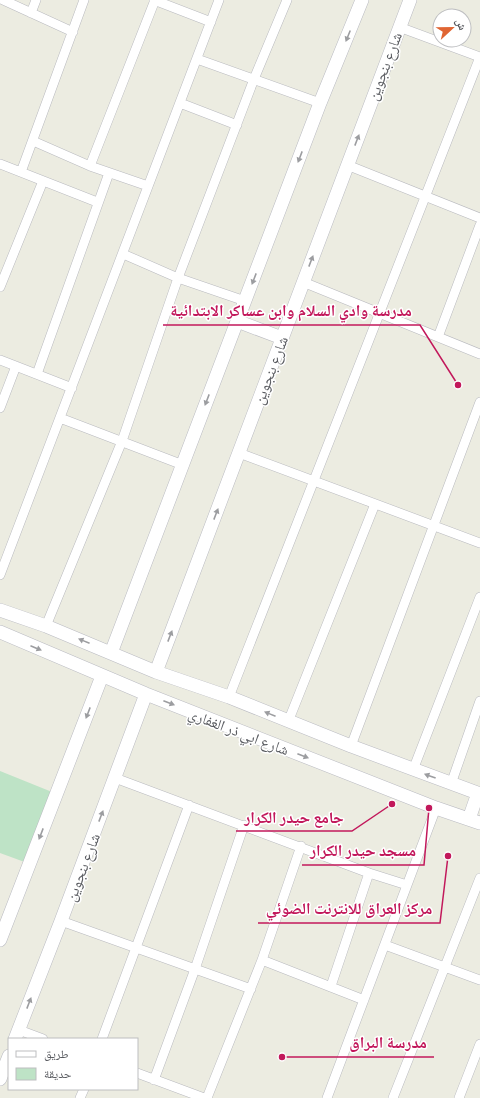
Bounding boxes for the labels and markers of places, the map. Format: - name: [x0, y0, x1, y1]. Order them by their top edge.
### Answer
- callout: مدرسة وادي السلام وابن عساكر الابتدائية: [163, 297, 420, 325]
- callout: جامع حيدر الكرار: [236, 803, 352, 831]
- callout: مسجد حيدر الكرار: [302, 837, 424, 865]
- callout: مركز العراق للانترنت الضوئي: [258, 895, 440, 923]
- callout: مدرسة البراق: [341, 1029, 434, 1057]

